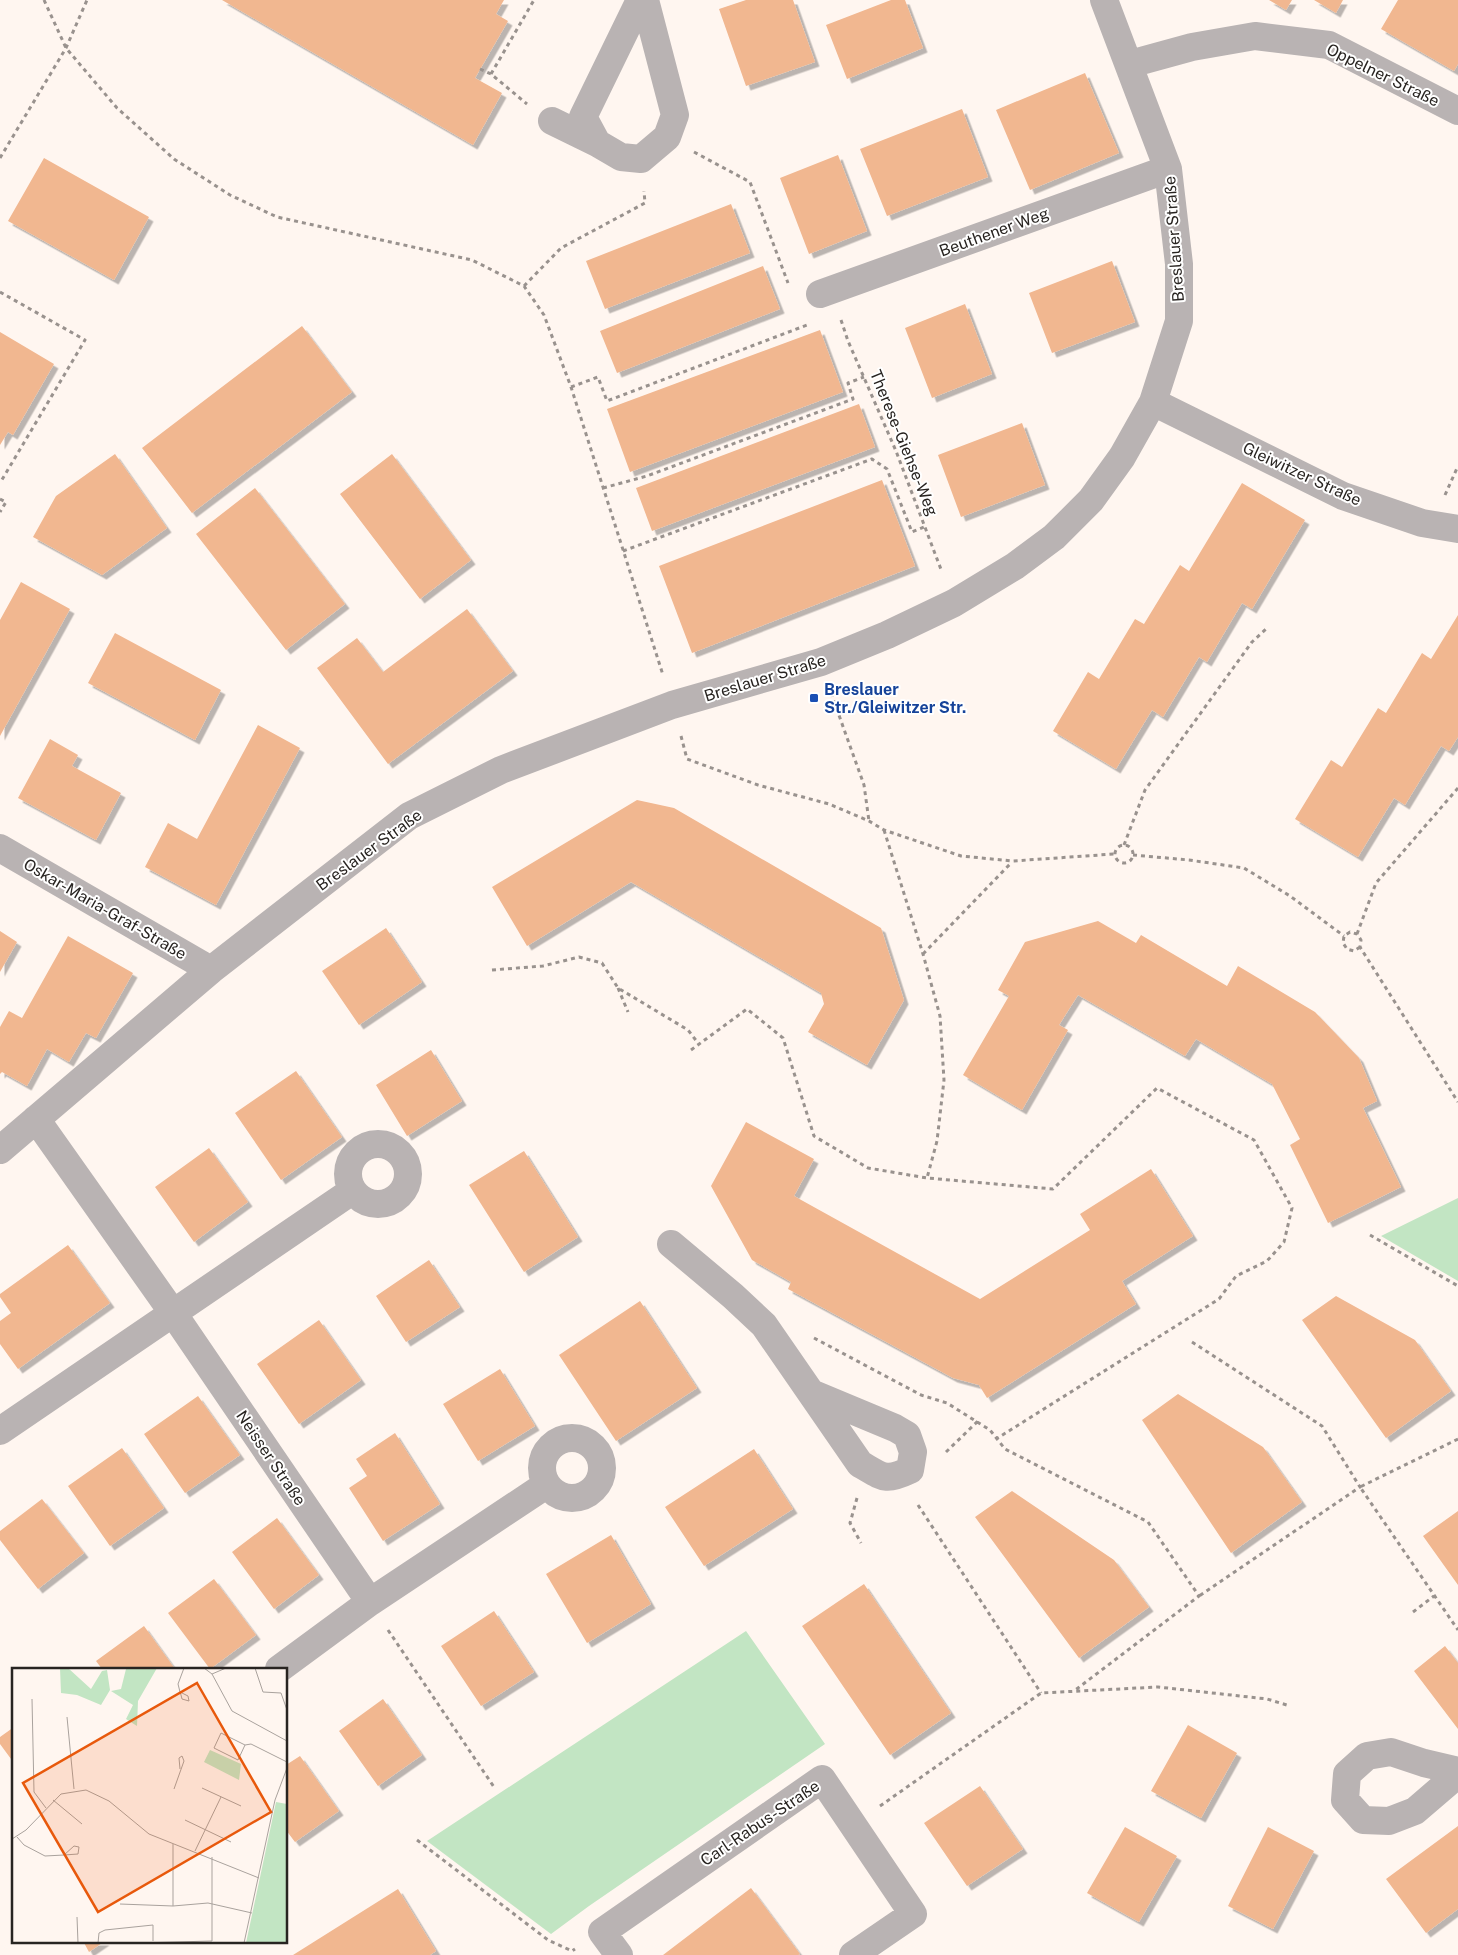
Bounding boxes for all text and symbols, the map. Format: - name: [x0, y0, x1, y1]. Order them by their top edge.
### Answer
- street label: Oppelner Straße: [1324, 40, 1442, 110]
- street label: Breslauer Straße: [1160, 175, 1188, 303]
- street label: Beuthener Weg: [937, 203, 1051, 261]
- street label: Therese-Giehse-Weg: [866, 367, 942, 519]
- street label: Gleiwitzer Straße: [1240, 438, 1364, 510]
- street label: Breslauer Straße: [702, 650, 828, 706]
- place label: Breslauer Str./Gleiwitzer Str.: [824, 680, 966, 717]
- marker: Breslauer Str./Gleiwitzer Str.: [808, 692, 820, 704]
- street label: Breslauer Straße: [312, 805, 426, 895]
- street label: Oskar-Maria-Graf-Straße: [20, 855, 190, 963]
- street label: Neisser Straße: [232, 1407, 310, 1509]
- inset map: [12, 1668, 288, 1942]
- street label: Carl-Rabus-Straße: [697, 1776, 823, 1870]

